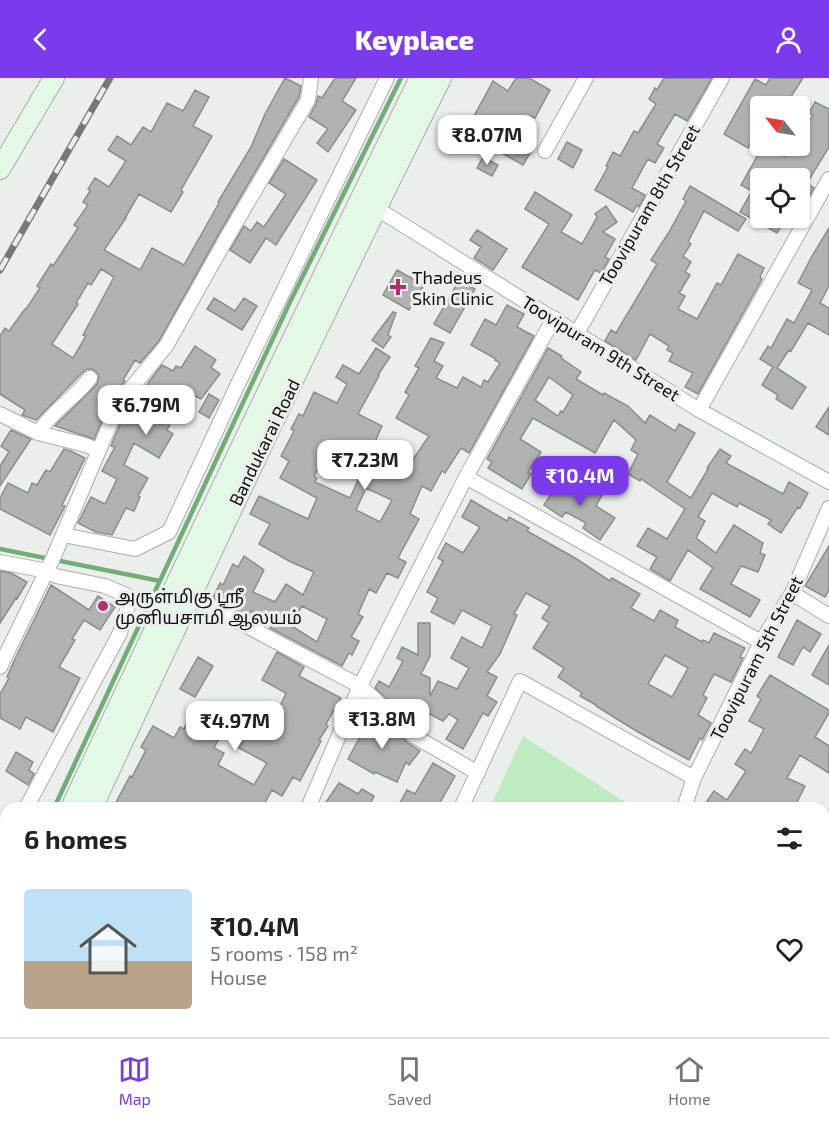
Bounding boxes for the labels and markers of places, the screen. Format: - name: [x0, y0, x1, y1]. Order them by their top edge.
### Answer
- pin: ₹8.07M: [438, 115, 536, 166]
- place label: Thadeus Skin Clinic: [412, 266, 494, 309]
- marker: Thadeus Skin Clinic: [389, 278, 407, 296]
- pin: ₹6.79M: [97, 385, 195, 436]
- pin: ₹7.23M: [316, 440, 414, 491]
- pin: ₹10.4M: [531, 456, 629, 507]
- place label: அருள்மிகு ஶ்ரீ முனியசாமி ஆலயம்: [115, 585, 302, 631]
- marker: அருள்மிகு ஶ்ரீ முனியசாமி ஆலயம்: [96, 599, 110, 613]
- pin: ₹13.8M: [333, 699, 431, 750]
- pin: ₹4.97M: [186, 701, 284, 752]

